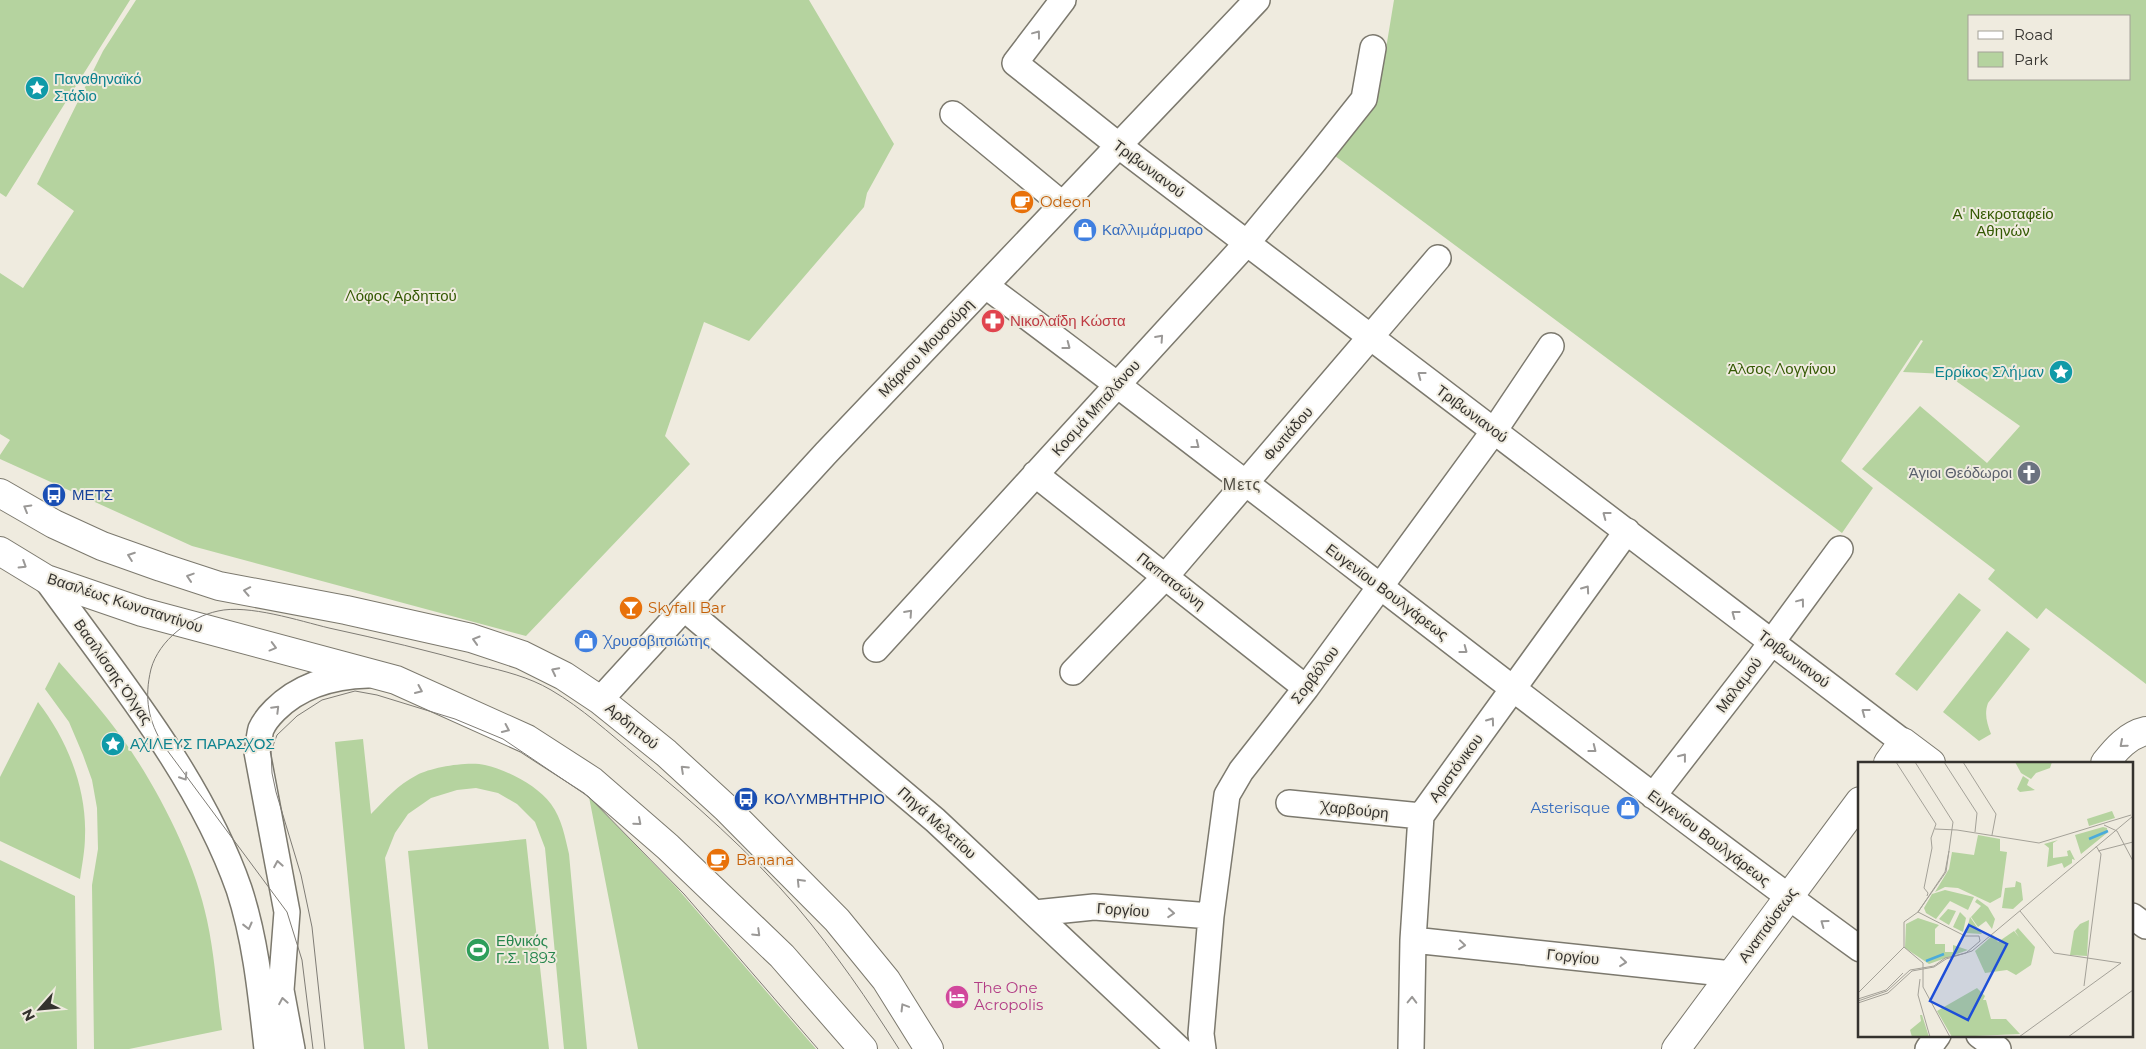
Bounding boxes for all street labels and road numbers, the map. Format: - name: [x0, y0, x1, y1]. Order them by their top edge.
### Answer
- street label: Τριβωνιανού: [1110, 135, 1189, 202]
- street label: Μάρκου Μουσούρη: [874, 295, 977, 401]
- street label: Κοσμά Μπαλάνου: [1047, 356, 1144, 460]
- street label: Τριβωνιανού: [1433, 380, 1512, 447]
- street label: Φωτιάδου: [1259, 402, 1317, 465]
- street label: Ευγενίου Βουλγάρεως: [1322, 539, 1452, 644]
- street label: Παπατσώνη: [1133, 548, 1209, 613]
- street label: Βασιλέως Κωνσταντίνου: [45, 568, 205, 637]
- street label: Βασιλίσσης Όλγας: [70, 616, 157, 728]
- street label: Τριβωνιανού: [1755, 625, 1834, 692]
- street label: Σορβόλου: [1287, 642, 1343, 707]
- street label: Μαλαμού: [1712, 653, 1766, 716]
- street label: Αρδηττού: [602, 698, 663, 753]
- street label: Αριστόνικου: [1424, 730, 1487, 806]
- street label: Πηγά Μελετίου: [894, 782, 981, 863]
- street label: Ευγενίου Βουλγάρεως: [1644, 785, 1774, 890]
- street label: Χαρβούρη: [1318, 796, 1390, 822]
- street label: Αναπαύσεως: [1734, 883, 1801, 966]
- street label: Γοργίου: [1096, 898, 1150, 921]
- street label: Γοργίου: [1546, 944, 1600, 969]

